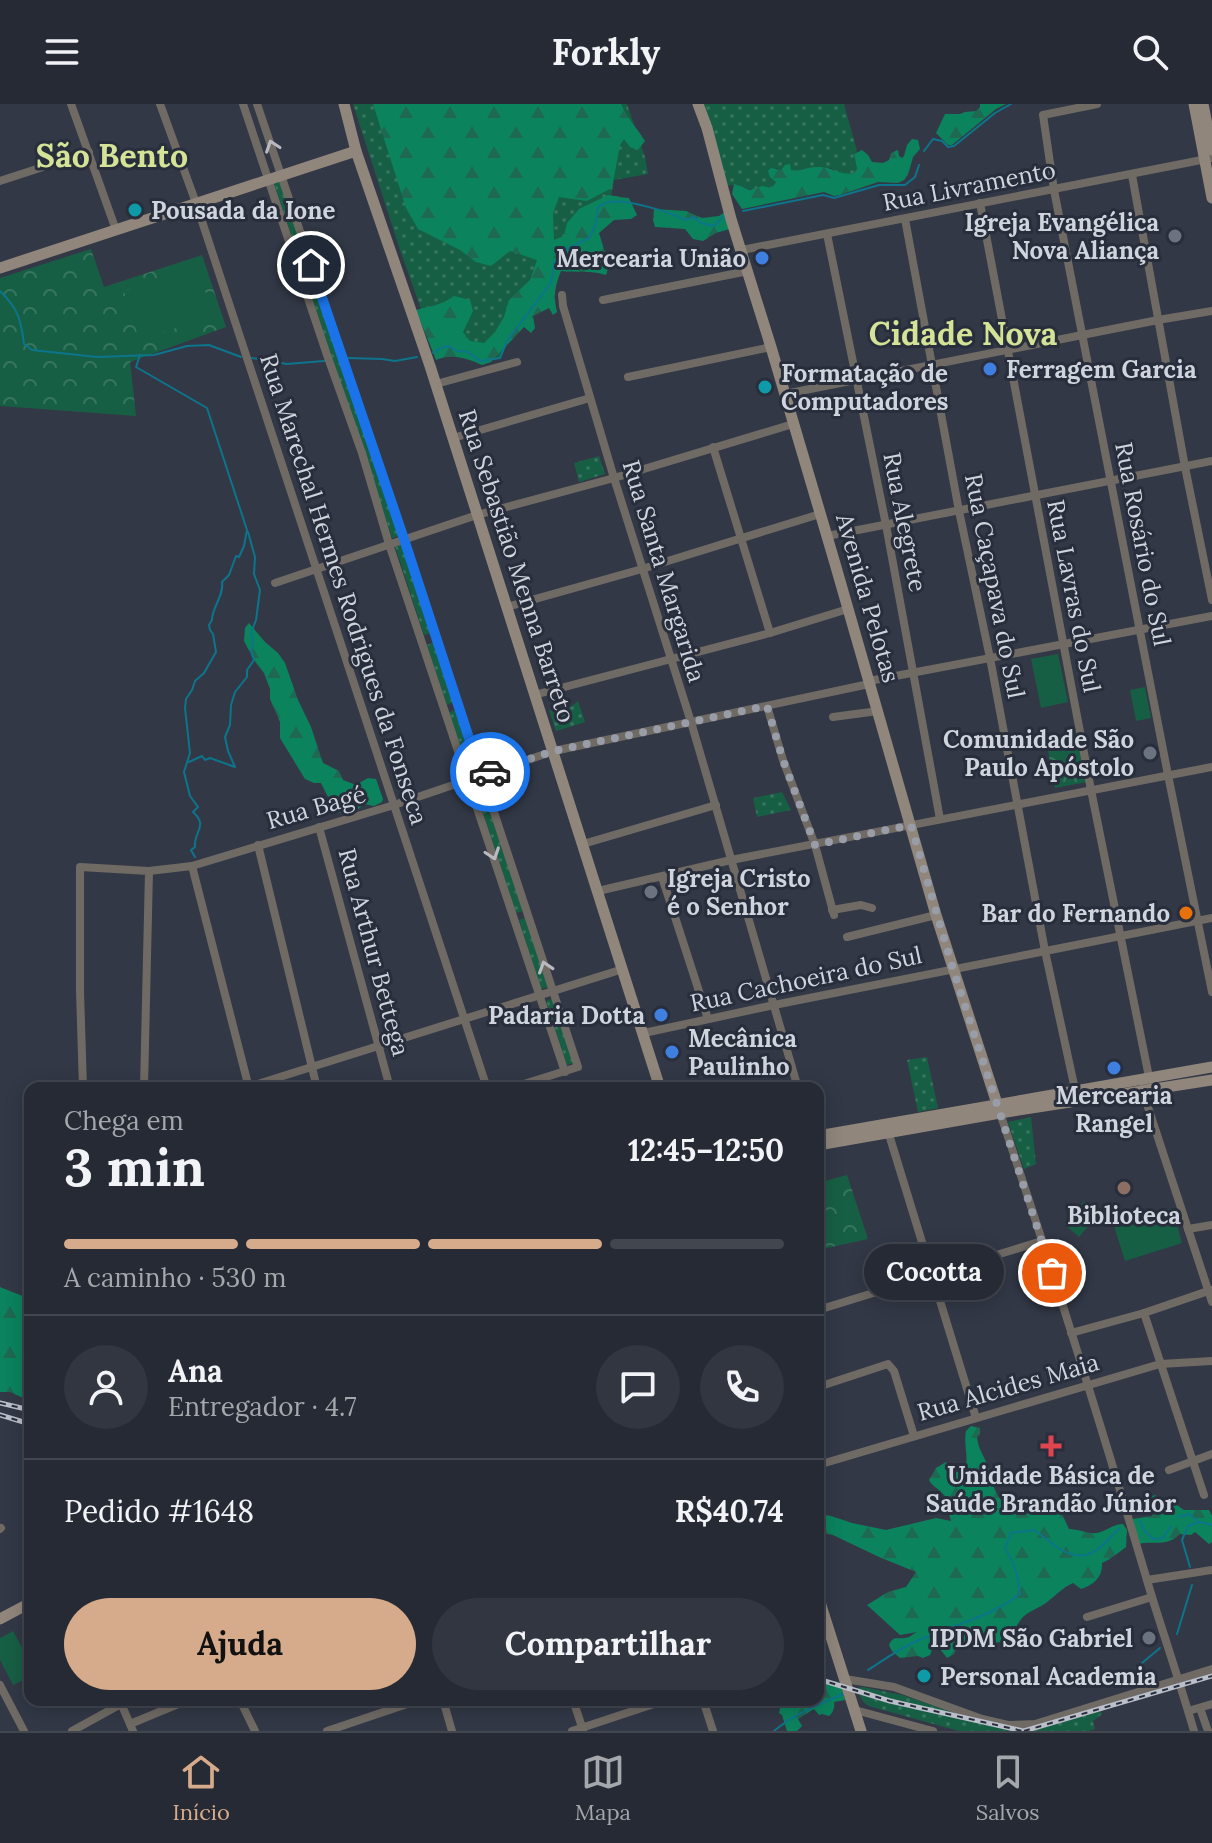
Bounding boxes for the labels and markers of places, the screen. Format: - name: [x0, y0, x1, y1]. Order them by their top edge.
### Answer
- place label: Pousada da Ione: [151, 195, 336, 226]
- marker: Pousada da Ione: [126, 201, 144, 219]
- place label: Igreja Evangélica Nova Aliança: [965, 207, 1159, 266]
- marker: Igreja Evangélica Nova Aliança: [1166, 227, 1184, 245]
- pin: [277, 231, 345, 299]
- place label: Mercearia União: [556, 243, 746, 274]
- marker: Mercearia União: [753, 249, 771, 267]
- place label: Ferragem Garcia: [1006, 354, 1197, 385]
- place label: Formatação de Computadores: [781, 358, 949, 417]
- marker: Ferragem Garcia: [981, 360, 999, 378]
- marker: Formatação de Computadores: [756, 378, 774, 396]
- place label: Comunidade São Paulo Apóstolo: [943, 724, 1134, 783]
- marker: Comunidade São Paulo Apóstolo: [1141, 744, 1159, 762]
- place label: Igreja Cristo é o Senhor: [667, 863, 811, 922]
- marker: Igreja Cristo é o Senhor: [642, 883, 660, 901]
- place label: Bar do Fernando: [981, 898, 1170, 929]
- marker: Bar do Fernando: [1177, 904, 1195, 922]
- place label: Padaria Dotta: [488, 1000, 645, 1031]
- marker: Padaria Dotta: [652, 1006, 670, 1024]
- place label: Mecânica Paulinho: [688, 1023, 797, 1082]
- marker: Mecânica Paulinho: [663, 1043, 681, 1061]
- marker: Mercearia Rangel: [1105, 1059, 1123, 1077]
- place label: Mercearia Rangel: [1056, 1080, 1173, 1139]
- marker: Biblioteca: [1115, 1179, 1133, 1197]
- place label: Biblioteca: [1067, 1200, 1181, 1231]
- pin: [1018, 1239, 1086, 1307]
- callout: Cocotta: [864, 1245, 1004, 1301]
- marker: Unidade Básica de Saúde Brandão Júnior: [1040, 1435, 1062, 1457]
- place label: Unidade Básica de Saúde Brandão Júnior: [926, 1460, 1177, 1519]
- place label: IPDM São Gabriel: [930, 1623, 1133, 1654]
- marker: IPDM São Gabriel: [1140, 1629, 1158, 1647]
- place label: Personal Academia: [940, 1661, 1157, 1692]
- marker: Personal Academia: [915, 1667, 933, 1685]

